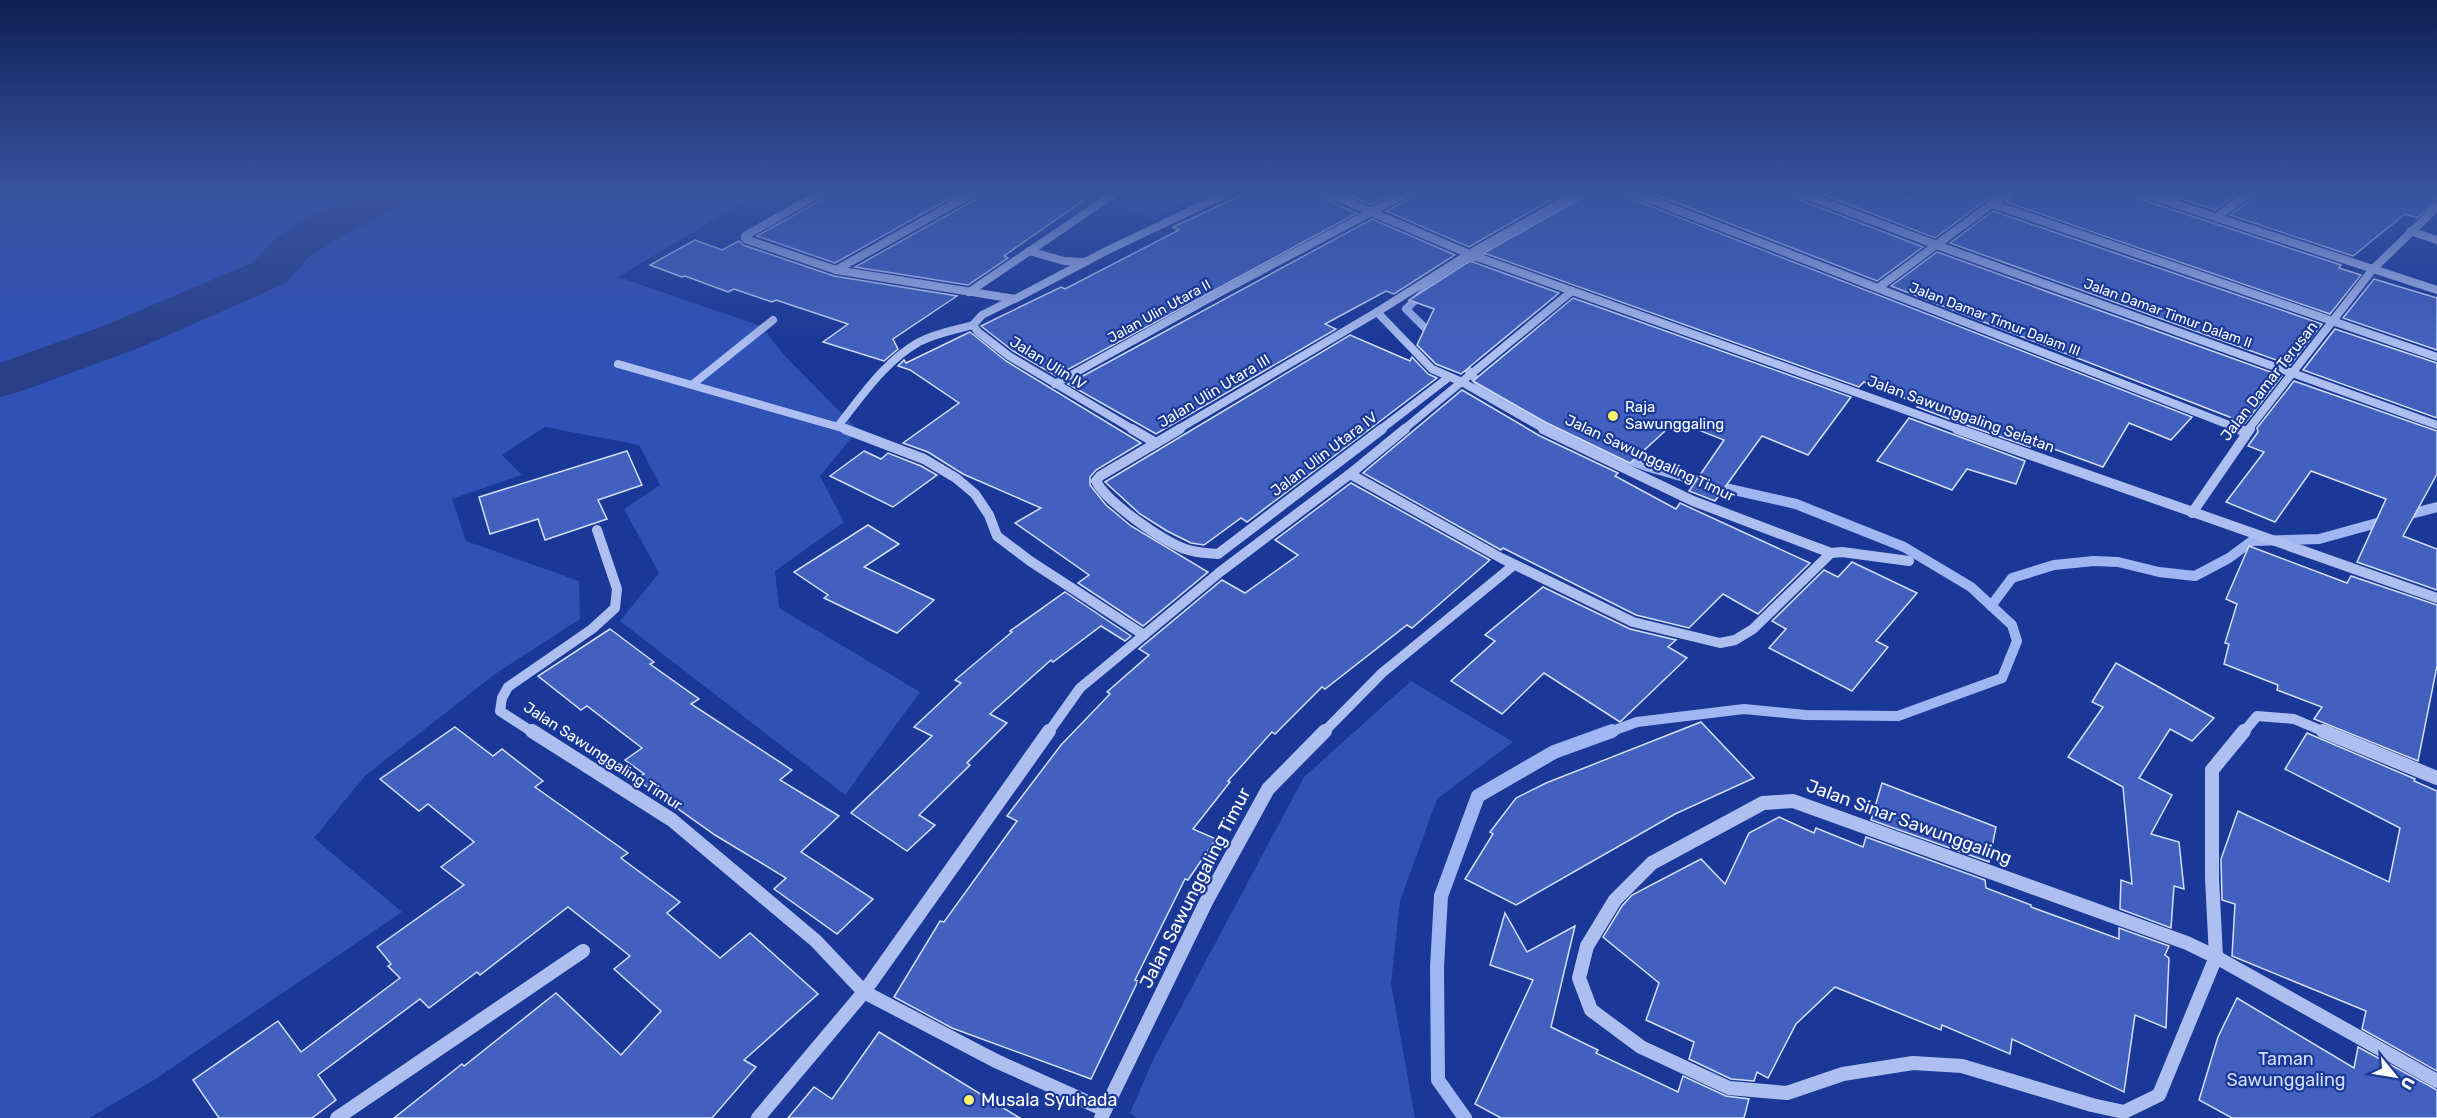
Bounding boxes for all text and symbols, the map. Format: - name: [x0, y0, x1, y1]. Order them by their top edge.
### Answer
- street label: Jalan Damar Timur Dalam II: [2081, 275, 2254, 352]
- street label: Jalan Ulin Utara II: [1105, 276, 1214, 347]
- street label: Jalan Damar Timur Dalam III: [1907, 279, 2083, 360]
- street label: Jalan Damar Terusan: [2217, 318, 2321, 444]
- street label: Jalan Ulin IV: [1006, 332, 1090, 394]
- street label: Jalan Ulin Utara III: [1155, 350, 1273, 432]
- street label: Jalan Sawunggaling Selatan: [1865, 372, 2057, 456]
- place label: Raja Sawunggaling: [1625, 398, 1724, 433]
- street label: Jalan Ulin Utara IV: [1267, 408, 1381, 500]
- marker: Raja Sawunggaling: [1606, 409, 1620, 423]
- street label: Jalan Sawunggaling Timur: [1562, 411, 1738, 505]
- street label: Jalan Sawunggaling Timur: [520, 698, 686, 814]
- street label: Jalan Sinar Sawunggaling: [1803, 775, 2015, 869]
- street label: Jalan Sawunggaling Timur: [1135, 784, 1255, 992]
- north arrow: [2365, 1046, 2425, 1106]
- park label: Taman Sawunggaling: [2226, 1048, 2346, 1091]
- text: U: [2396, 1073, 2419, 1093]
- place label: Musala Syuhada: [981, 1089, 1117, 1111]
- marker: Musala Syuhada: [962, 1093, 976, 1107]

